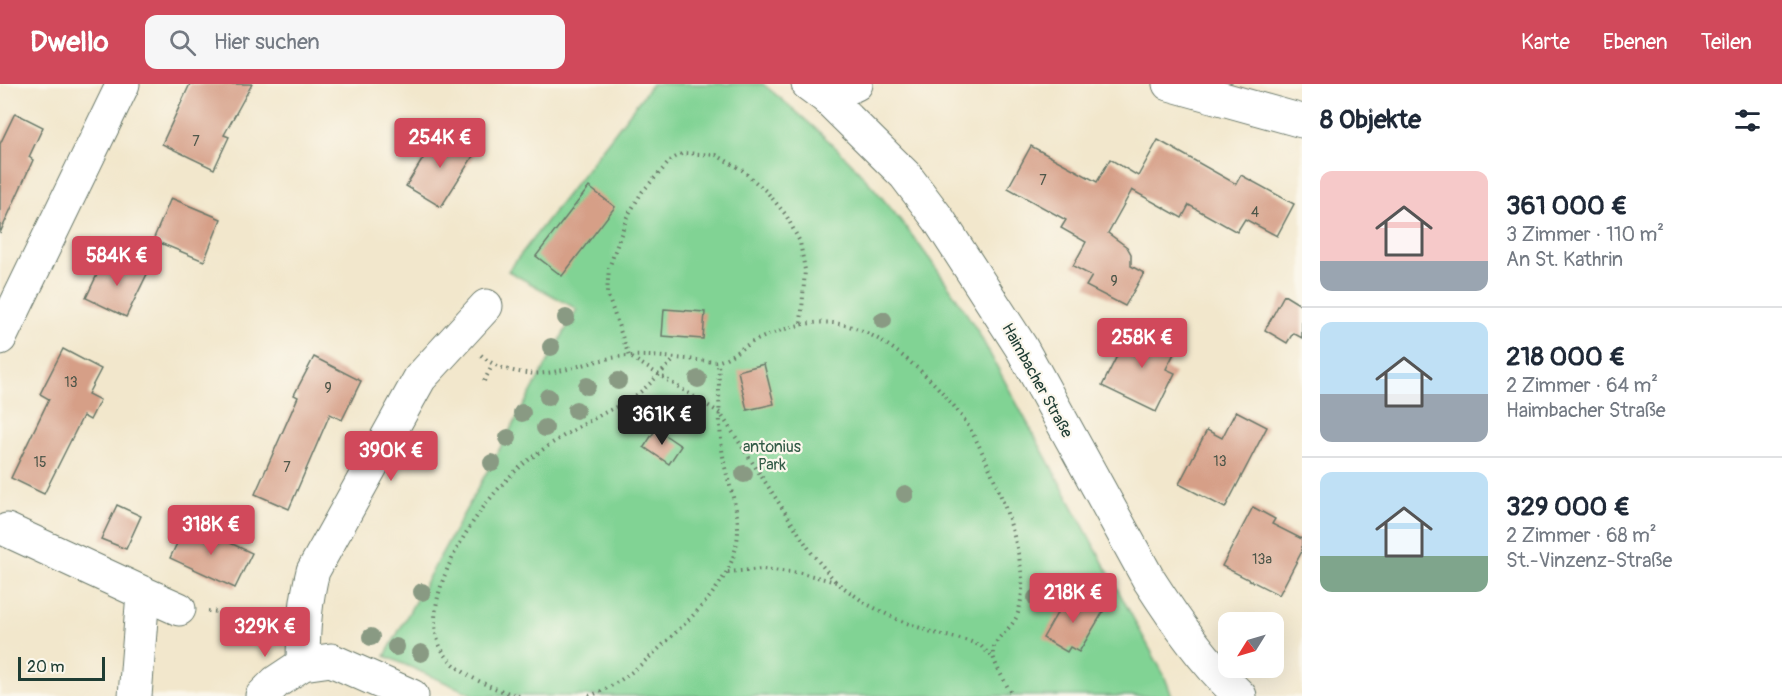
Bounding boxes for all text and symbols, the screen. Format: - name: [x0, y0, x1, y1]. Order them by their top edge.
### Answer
- search box: [145, 15, 565, 69]
- text: Dwello: [30, 25, 109, 60]
- icon: search: [166, 26, 199, 59]
- text: Hier suchen: [214, 28, 320, 56]
- text: Karte: [1521, 29, 1570, 56]
- text: Ebenen: [1603, 29, 1668, 56]
- text: Teilen: [1701, 29, 1752, 56]
- text: 8 Objekte: [1320, 104, 1421, 136]
- icon: filters: [1731, 104, 1764, 137]
- pin: 254K €: [391, 118, 489, 169]
- text: 254K €: [408, 125, 472, 150]
- house number: 7: [192, 133, 200, 150]
- house number: 7: [1039, 172, 1047, 189]
- text: 361 000 €: [1506, 190, 1628, 222]
- icon: home: [1368, 195, 1440, 267]
- house number: 4: [1251, 204, 1259, 221]
- text: 3 Zimmer · 110 m²: [1506, 222, 1664, 247]
- pin: 584K €: [68, 236, 166, 287]
- text: 584K €: [86, 243, 148, 268]
- text: An St. Kathrin: [1506, 247, 1623, 272]
- house number: 9: [1110, 273, 1118, 290]
- pin: 258K €: [1093, 318, 1191, 369]
- street label: Haimbacher Straße: [997, 320, 1077, 441]
- text: 258K €: [1111, 325, 1173, 350]
- text: 218 000 €: [1506, 341, 1626, 373]
- icon: home: [1368, 346, 1440, 418]
- text: 2 Zimmer · 64 m²: [1506, 373, 1658, 398]
- house number: 13: [64, 374, 78, 391]
- house number: 9: [324, 380, 332, 397]
- pin: 361K €: [613, 395, 711, 446]
- text: Haimbacher Straße: [1506, 398, 1666, 423]
- text: 361K €: [632, 402, 692, 427]
- pin: 390K €: [342, 431, 440, 482]
- park label: antonius Park: [743, 437, 801, 475]
- text: 390K €: [359, 438, 423, 463]
- house number: 13: [1213, 453, 1227, 470]
- house number: 15: [33, 454, 47, 471]
- house number: 7: [283, 459, 291, 476]
- text: 329 000 €: [1506, 491, 1630, 523]
- icon: home: [1368, 496, 1440, 568]
- pin: 318K €: [162, 505, 260, 556]
- text: 318K €: [182, 512, 240, 537]
- text: 2 Zimmer · 68 m²: [1506, 523, 1657, 548]
- text: St.-Vinzenz-Straße: [1506, 548, 1672, 573]
- house number: 13a: [1252, 551, 1272, 568]
- pin: 218K €: [1024, 573, 1122, 624]
- text: 218K €: [1044, 580, 1102, 605]
- pin: 329K €: [216, 607, 314, 658]
- north arrow: [1218, 612, 1284, 678]
- map controls: [1218, 612, 1284, 678]
- text: 329K €: [234, 614, 296, 639]
- scale bar: [18, 654, 105, 682]
- text: 20 m: [27, 657, 65, 677]

